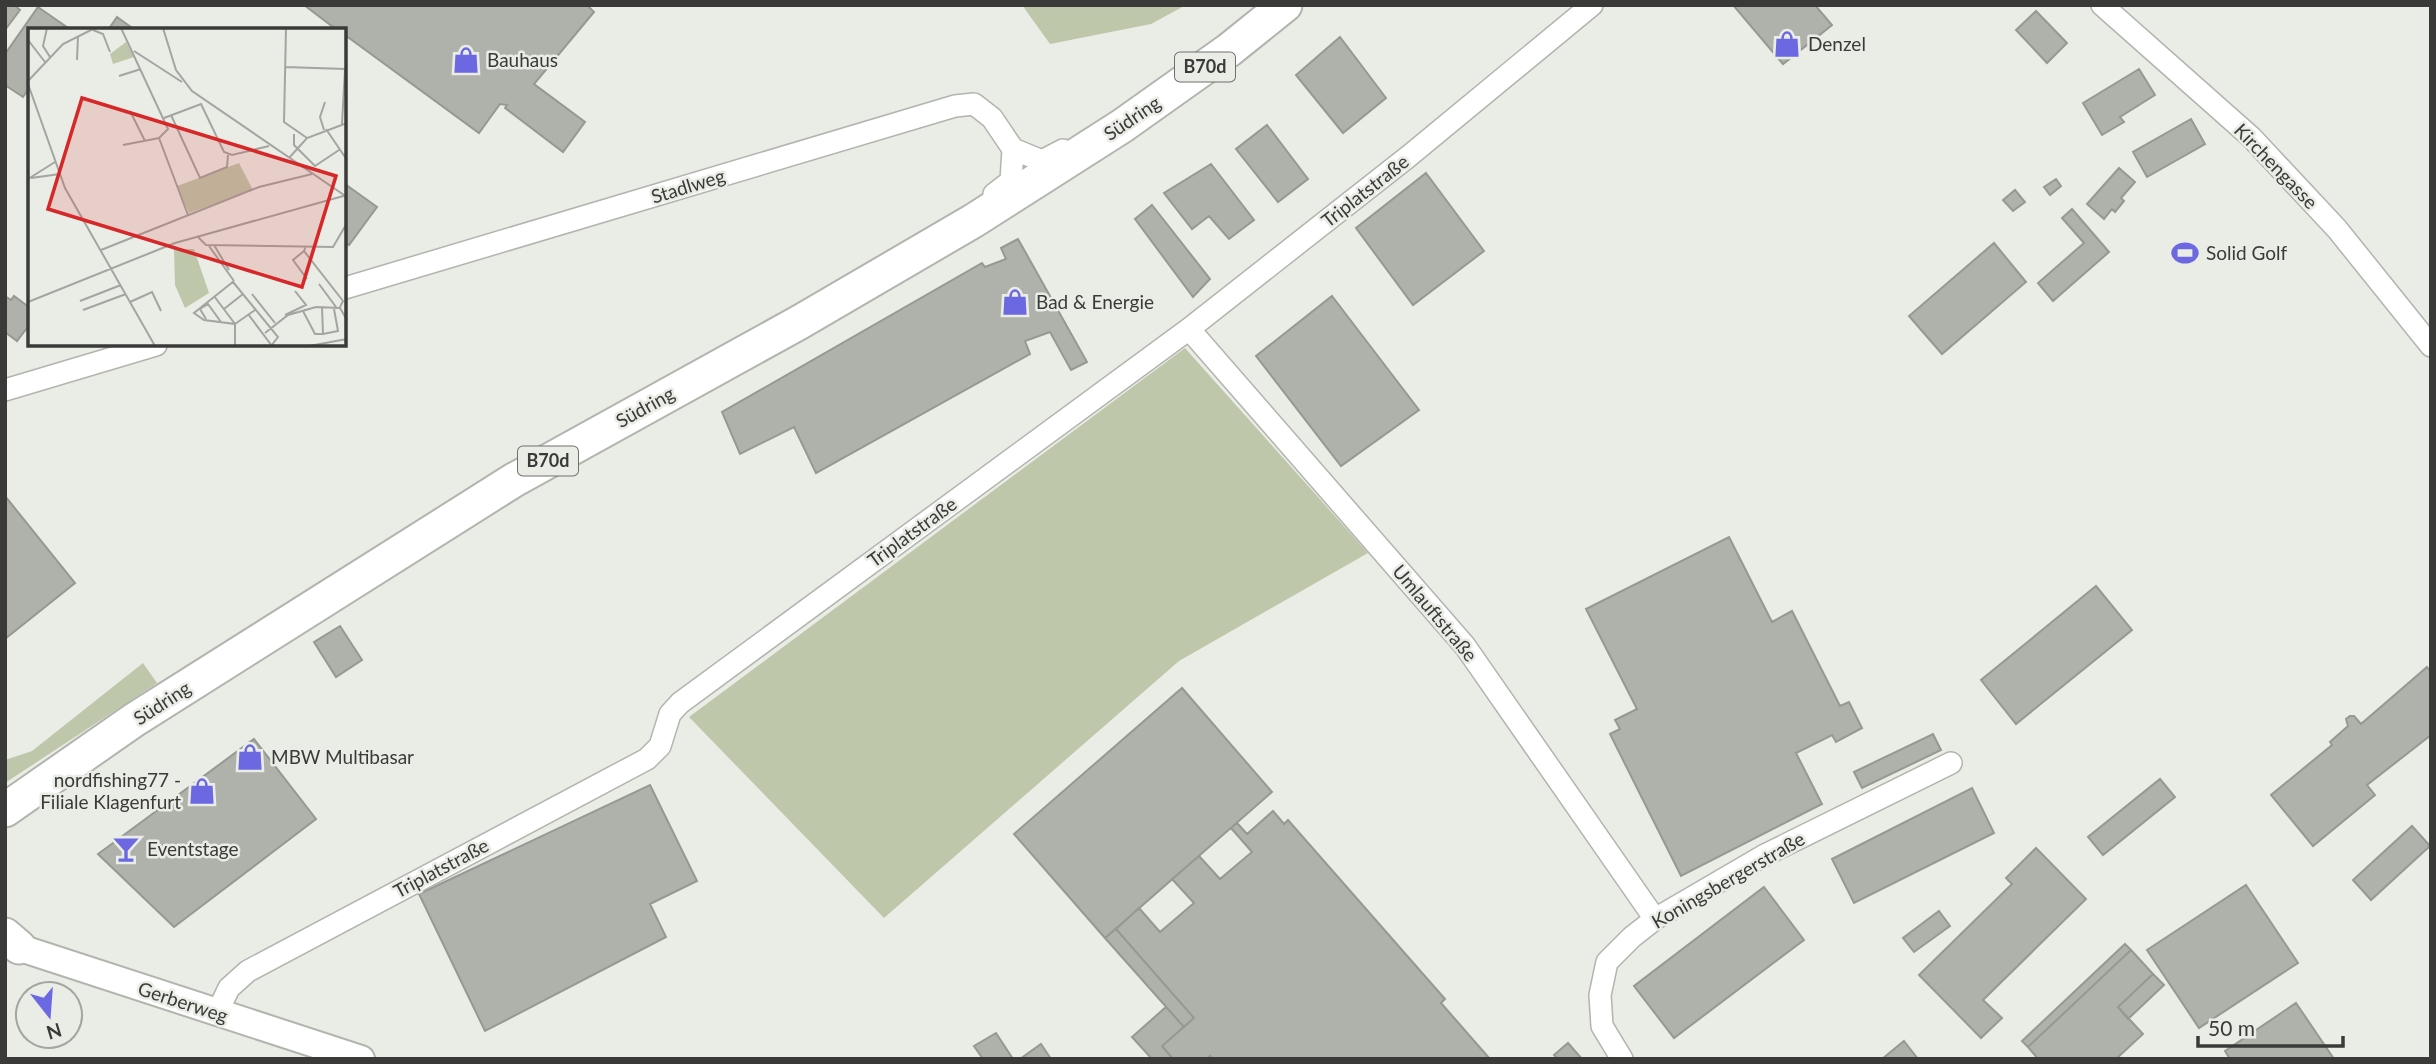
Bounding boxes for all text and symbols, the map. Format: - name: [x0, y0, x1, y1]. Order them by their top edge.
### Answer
- inset map: [28, 28, 346, 346]
- shop icon: Denzel: [1772, 29, 1802, 59]
- place label: Denzel: [1808, 32, 1866, 55]
- shop icon: Bauhaus: [451, 45, 481, 75]
- place label: Bauhaus: [487, 48, 558, 71]
- road number: B70d: [1175, 52, 1235, 82]
- street label: Südring: [1099, 90, 1164, 145]
- street label: Kirchengasse: [2230, 118, 2323, 213]
- street label: Triplatstraße: [1317, 149, 1413, 232]
- street label: Stadlweg: [648, 163, 728, 208]
- sports icon: Solid Golf: [2170, 238, 2200, 268]
- place label: Solid Golf: [2206, 241, 2288, 264]
- shop icon: Bad & Energie: [1000, 287, 1030, 317]
- place label: Bad & Energie: [1036, 290, 1154, 313]
- street label: Südring: [611, 381, 678, 432]
- road number: B70d: [518, 447, 578, 476]
- street label: Triplatstraße: [863, 492, 961, 572]
- street label: Umlauftstraße: [1388, 560, 1482, 666]
- street label: Südring: [129, 676, 195, 729]
- shop icon: MBW Multibasar: [235, 742, 265, 772]
- place label: MBW Multibasar: [271, 745, 414, 768]
- place label: nordfishing77 - Filiale Klagenfurt: [40, 768, 181, 813]
- shop icon: nordfishing77 - Filiale Klagenfurt: [187, 776, 217, 806]
- street label: Koningsbergerstraße: [1647, 826, 1808, 933]
- street label: Triplatstraße: [389, 833, 492, 902]
- bar icon: Eventstage: [111, 834, 141, 864]
- place label: Eventstage: [147, 837, 239, 860]
- street label: Gerberweg: [135, 976, 231, 1027]
- north arrow: [14, 980, 84, 1050]
- scale bar: [2198, 1004, 2343, 1048]
- text: 50 m: [2208, 1015, 2255, 1040]
- text: N: [44, 1019, 64, 1045]

